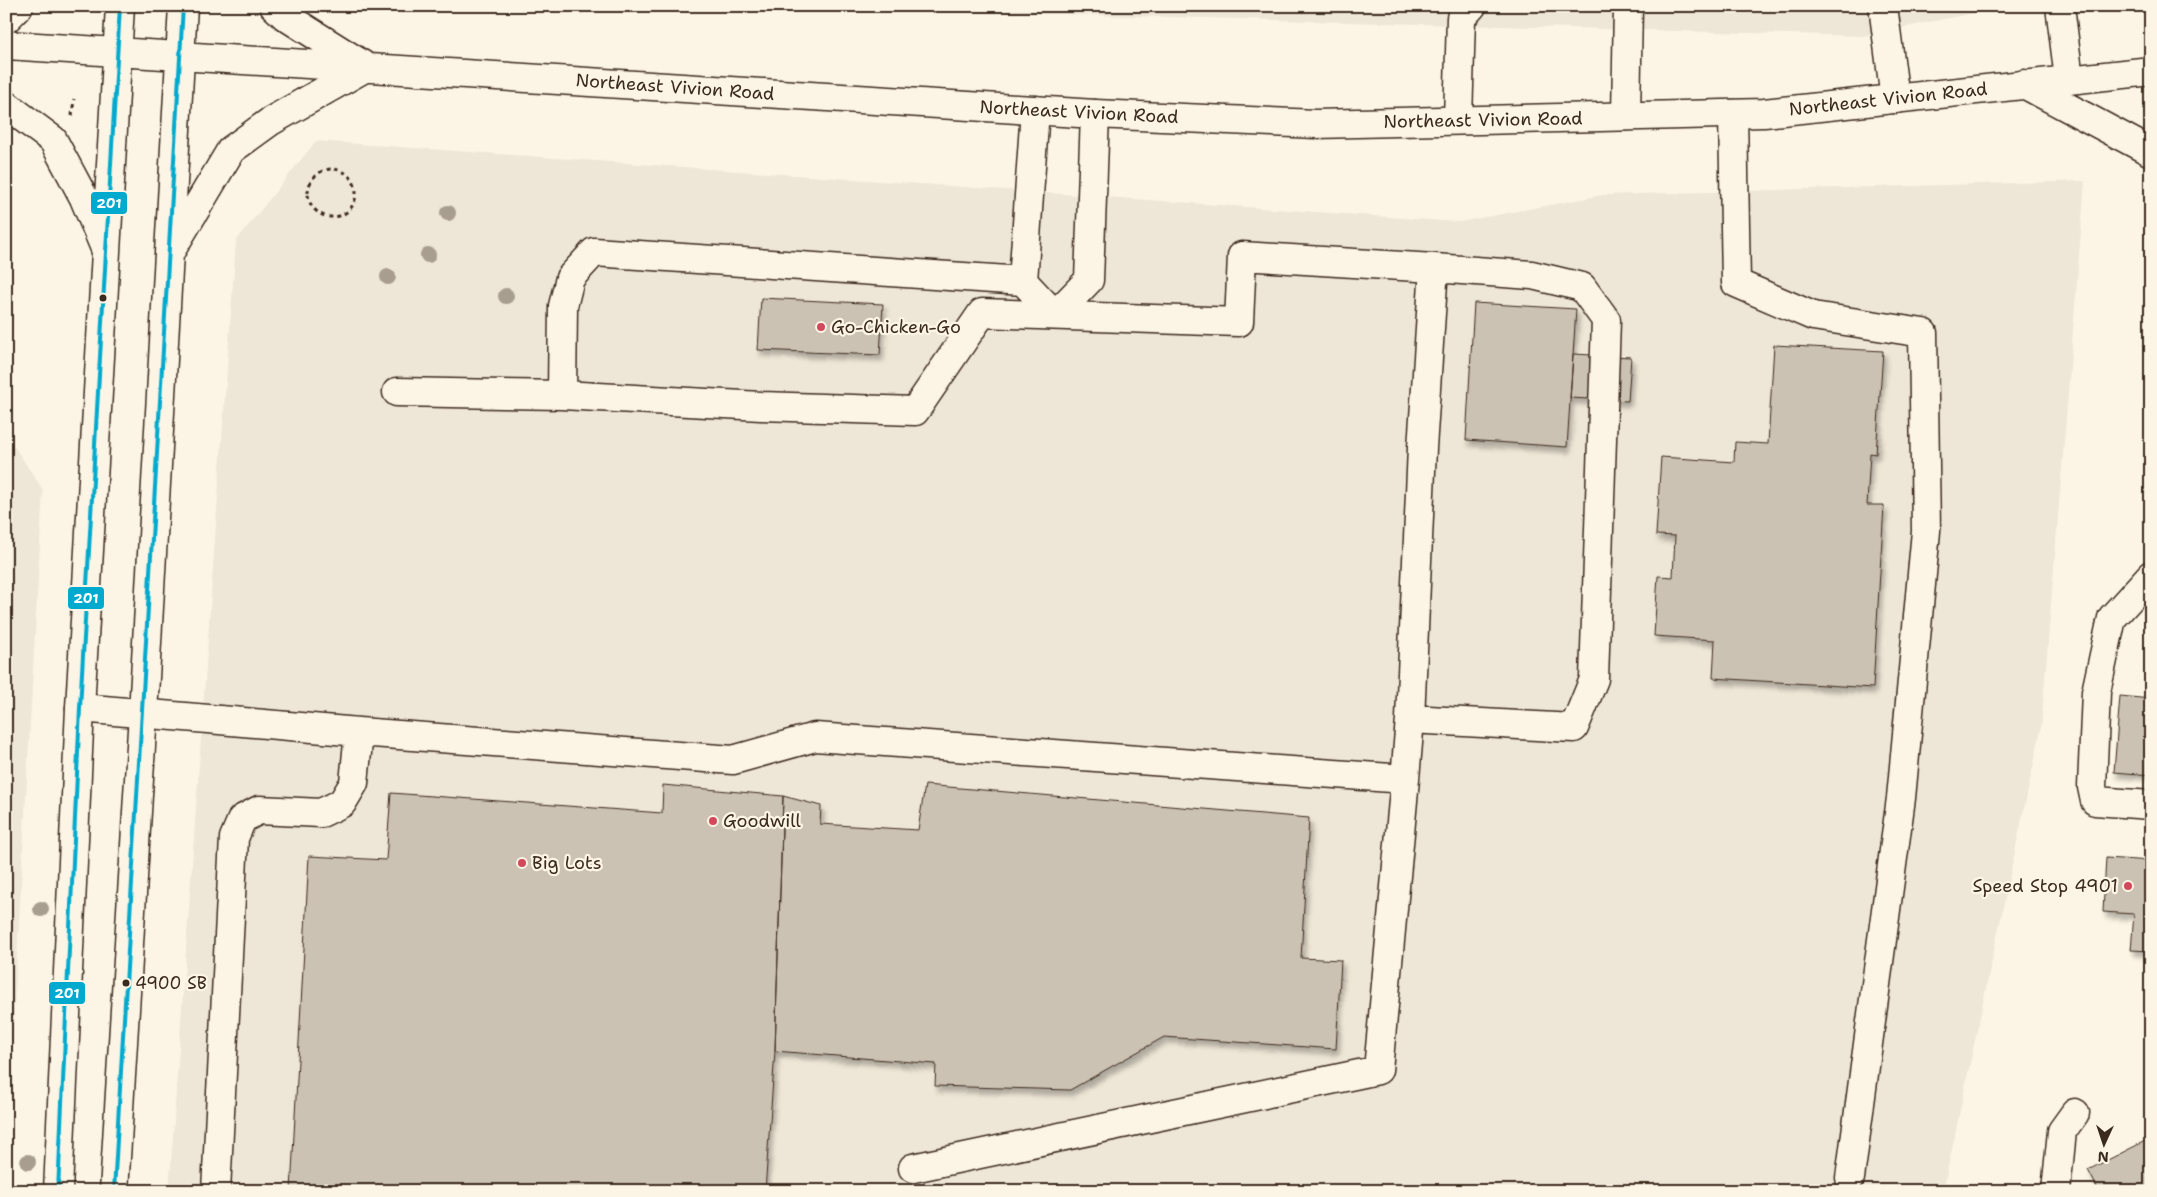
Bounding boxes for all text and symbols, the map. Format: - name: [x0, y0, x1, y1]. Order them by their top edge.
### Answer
- street label: Northeast Vivion Road: [575, 68, 775, 106]
- street label: Northeast Vivion Road: [1788, 77, 1988, 121]
- street label: Northeast Vivion Road: [979, 95, 1179, 129]
- street label: Northeast Vivion Road: [1383, 106, 1583, 134]
- line badge: 201: [90, 191, 128, 215]
- text: 201: [96, 194, 122, 212]
- unlabelled marker: [98, 293, 108, 303]
- place label: Go-Chicken-Go: [831, 315, 961, 339]
- marker: Go-Chicken-Go: [815, 321, 827, 333]
- line badge: 201: [67, 586, 105, 610]
- text: 201: [73, 589, 99, 607]
- place label: Goodwill: [723, 809, 802, 833]
- marker: Goodwill: [707, 815, 719, 827]
- place label: Big Lots: [532, 851, 602, 875]
- marker: Big Lots: [516, 857, 528, 869]
- place label: Speed Stop 4901: [1973, 874, 2118, 898]
- marker: Speed Stop 4901: [2122, 880, 2134, 892]
- place label: 4900 SB: [135, 972, 207, 994]
- marker: 4900 SB: [121, 978, 131, 988]
- line badge: 201: [48, 981, 86, 1005]
- text: 201: [54, 984, 80, 1002]
- north arrow: [2080, 1120, 2130, 1170]
- text: N: [2097, 1148, 2109, 1166]

